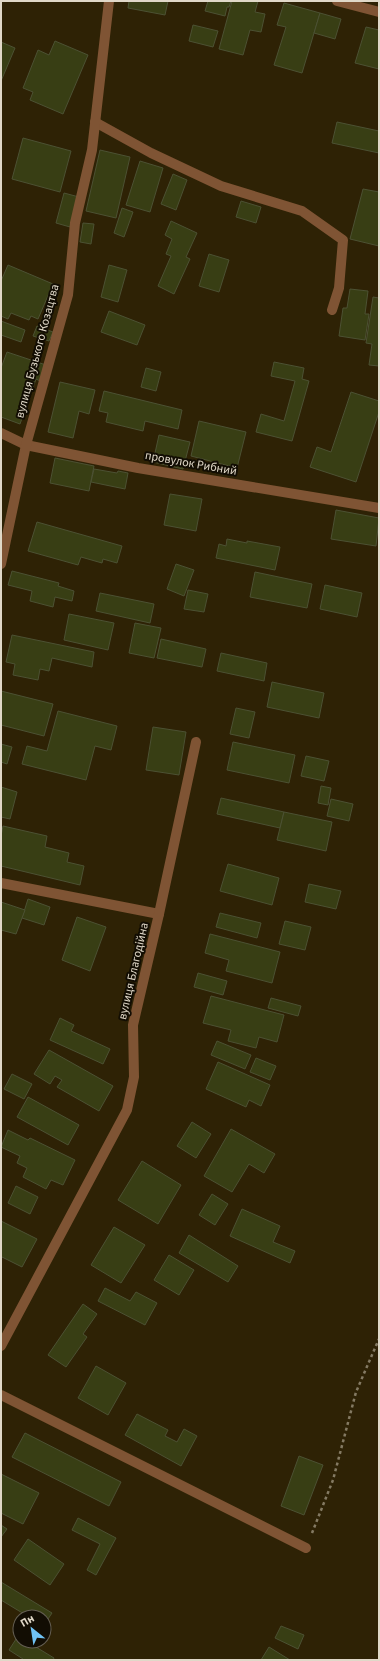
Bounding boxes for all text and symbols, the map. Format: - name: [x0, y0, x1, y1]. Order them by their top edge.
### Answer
- street label: вулиця Бузького Козацтва: [11, 282, 64, 420]
- street label: провулок Рибний: [144, 447, 238, 480]
- street label: вулиця Благодійна: [114, 921, 153, 1021]
- north arrow: [12, 1609, 52, 1649]
- text: Пн: [18, 1611, 37, 1631]

